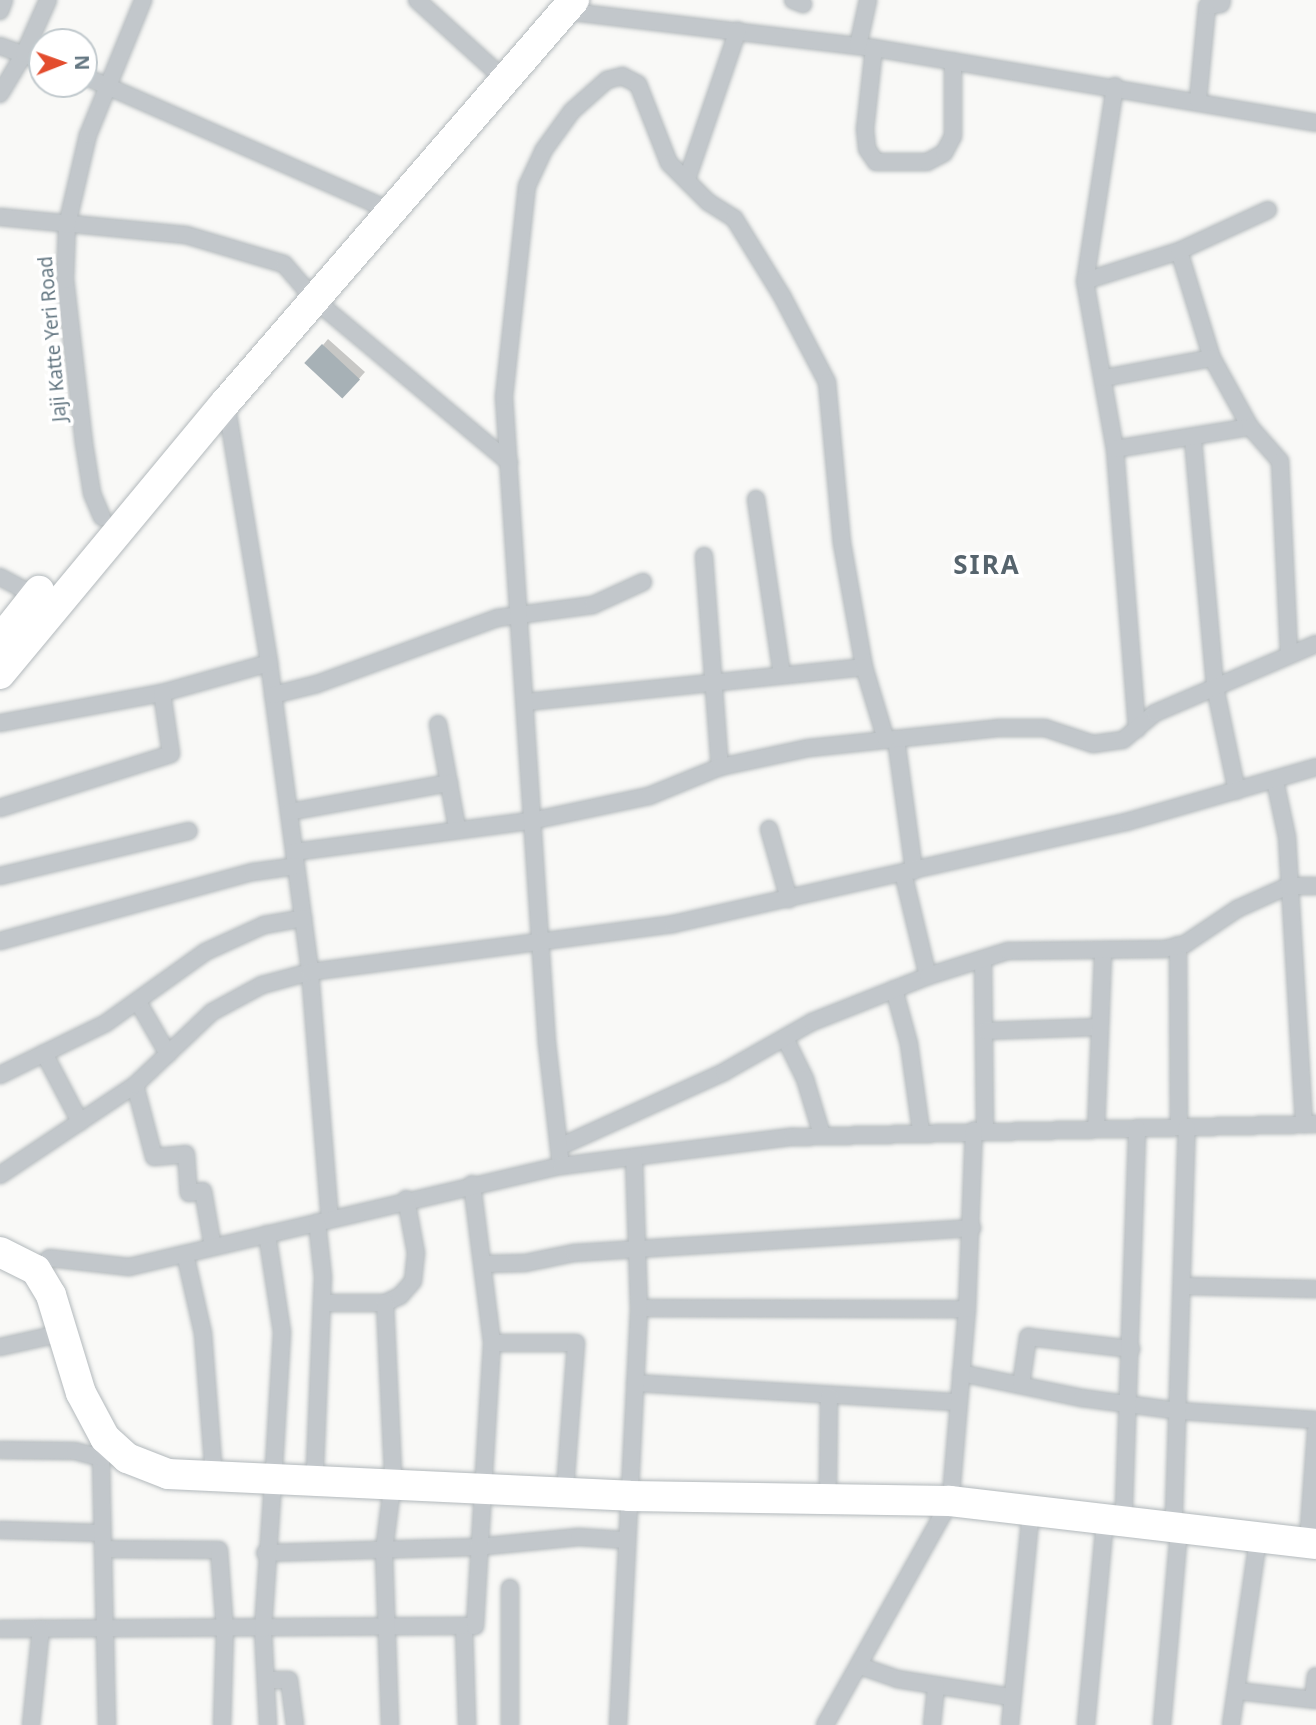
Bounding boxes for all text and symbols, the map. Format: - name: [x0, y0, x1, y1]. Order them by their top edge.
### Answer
- north arrow: [28, 28, 98, 98]
- text: N: [69, 55, 95, 71]
- street label: Jaji Katte Yeri Road: [34, 255, 72, 423]
- district label: SIRA: [954, 549, 1020, 581]

